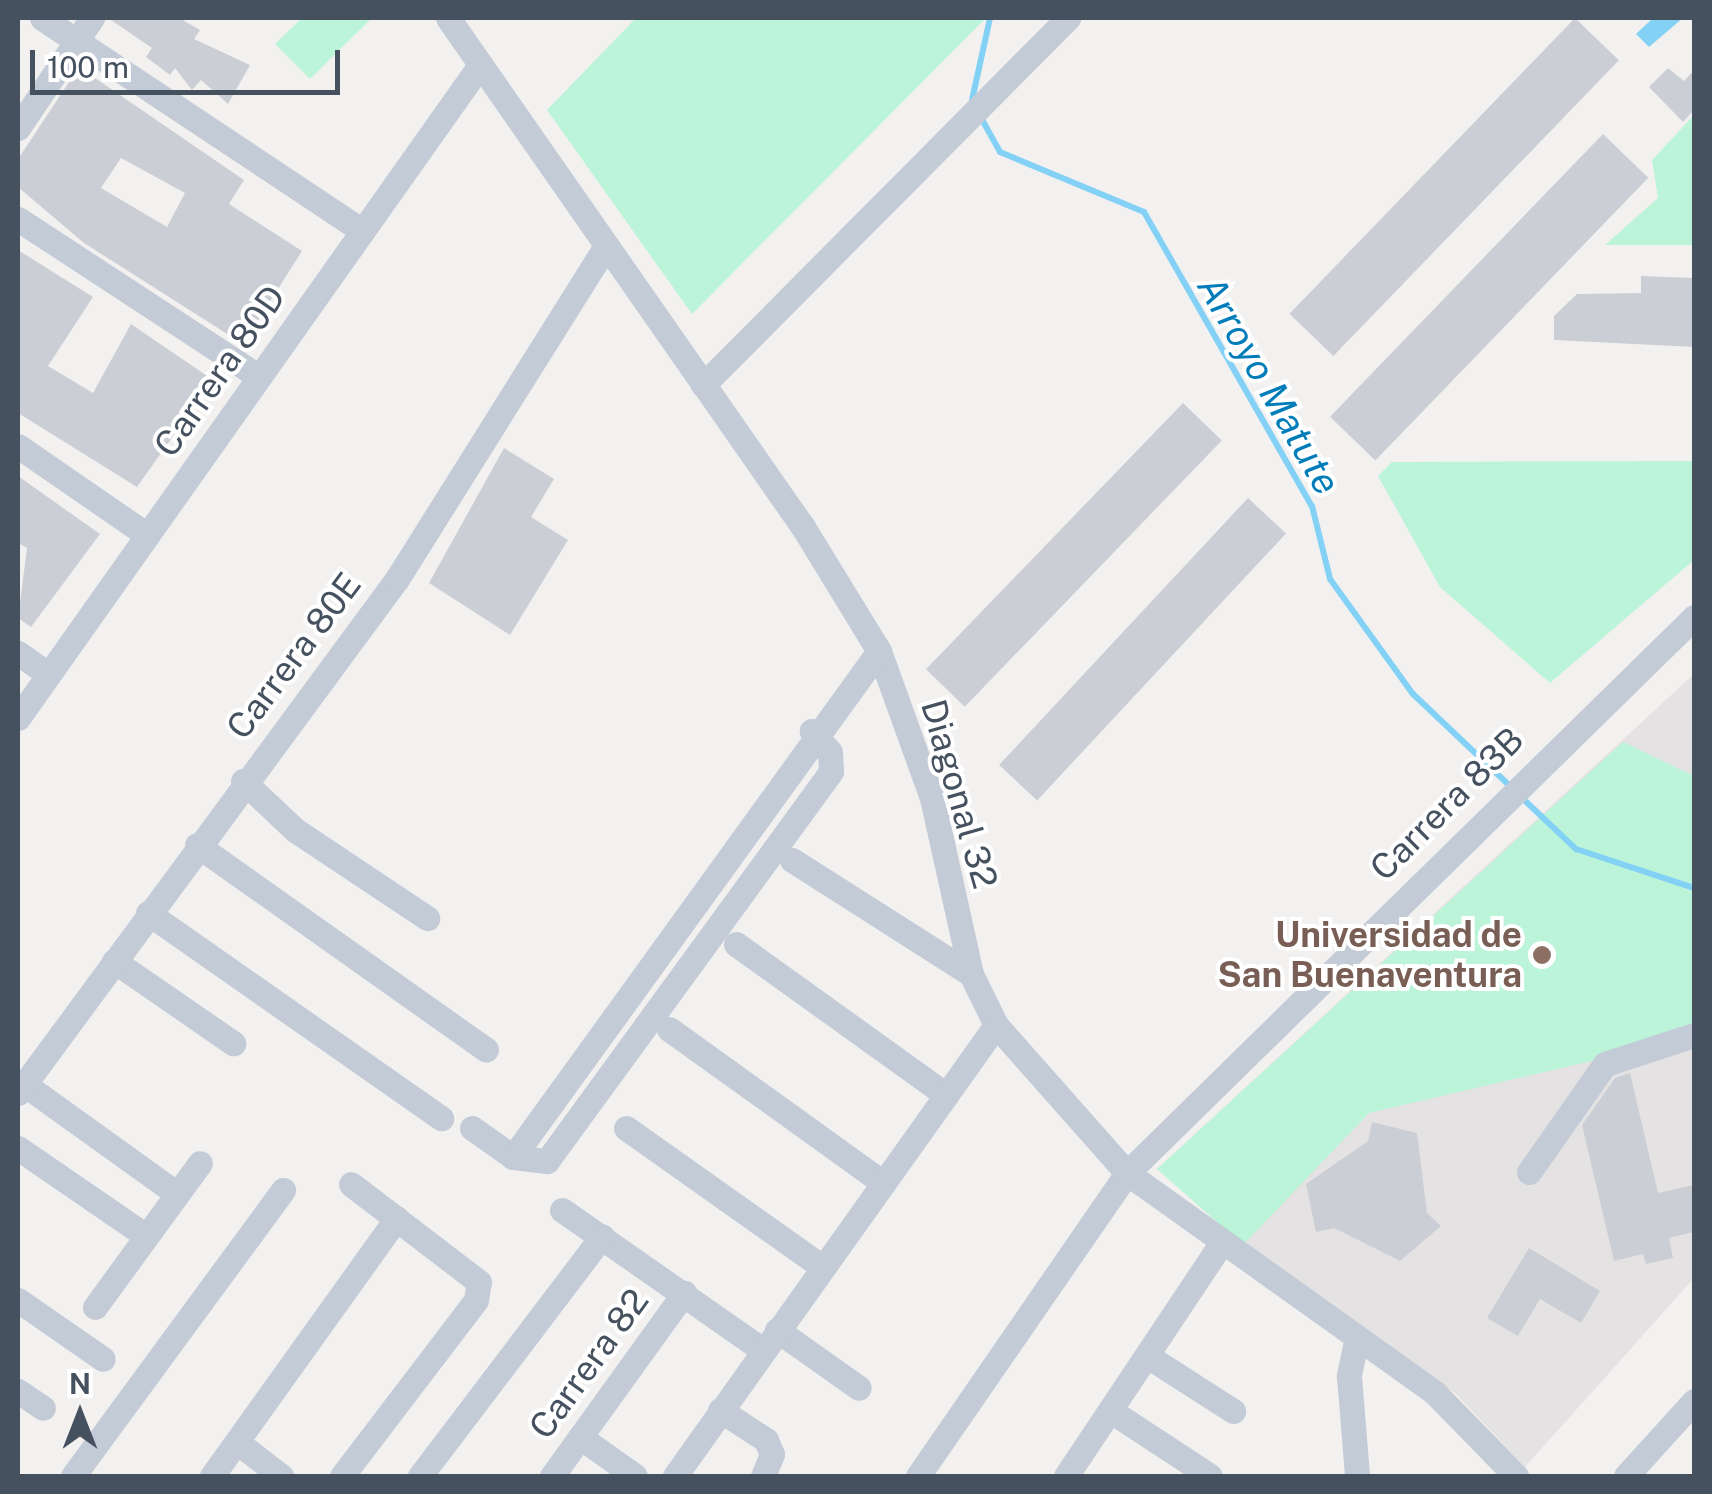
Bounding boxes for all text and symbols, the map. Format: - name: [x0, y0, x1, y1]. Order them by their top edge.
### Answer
- scale bar: [35, 30, 345, 92]
- text: 100 m: [47, 49, 129, 85]
- water label: Arroyo Matute: [1188, 267, 1350, 503]
- street label: Carrera 80D: [146, 277, 294, 465]
- street label: Carrera 80E: [218, 565, 370, 747]
- street label: Diagonal 32: [912, 695, 1006, 893]
- street label: Carrera 83B: [1362, 719, 1532, 889]
- place label: Universidad de San Buenaventura: [1218, 914, 1522, 996]
- marker: Universidad de San Buenaventura: [1531, 944, 1553, 966]
- street label: Carrera 82: [521, 1281, 657, 1447]
- north arrow: [30, 1364, 130, 1464]
- text: N: [69, 1367, 91, 1400]

